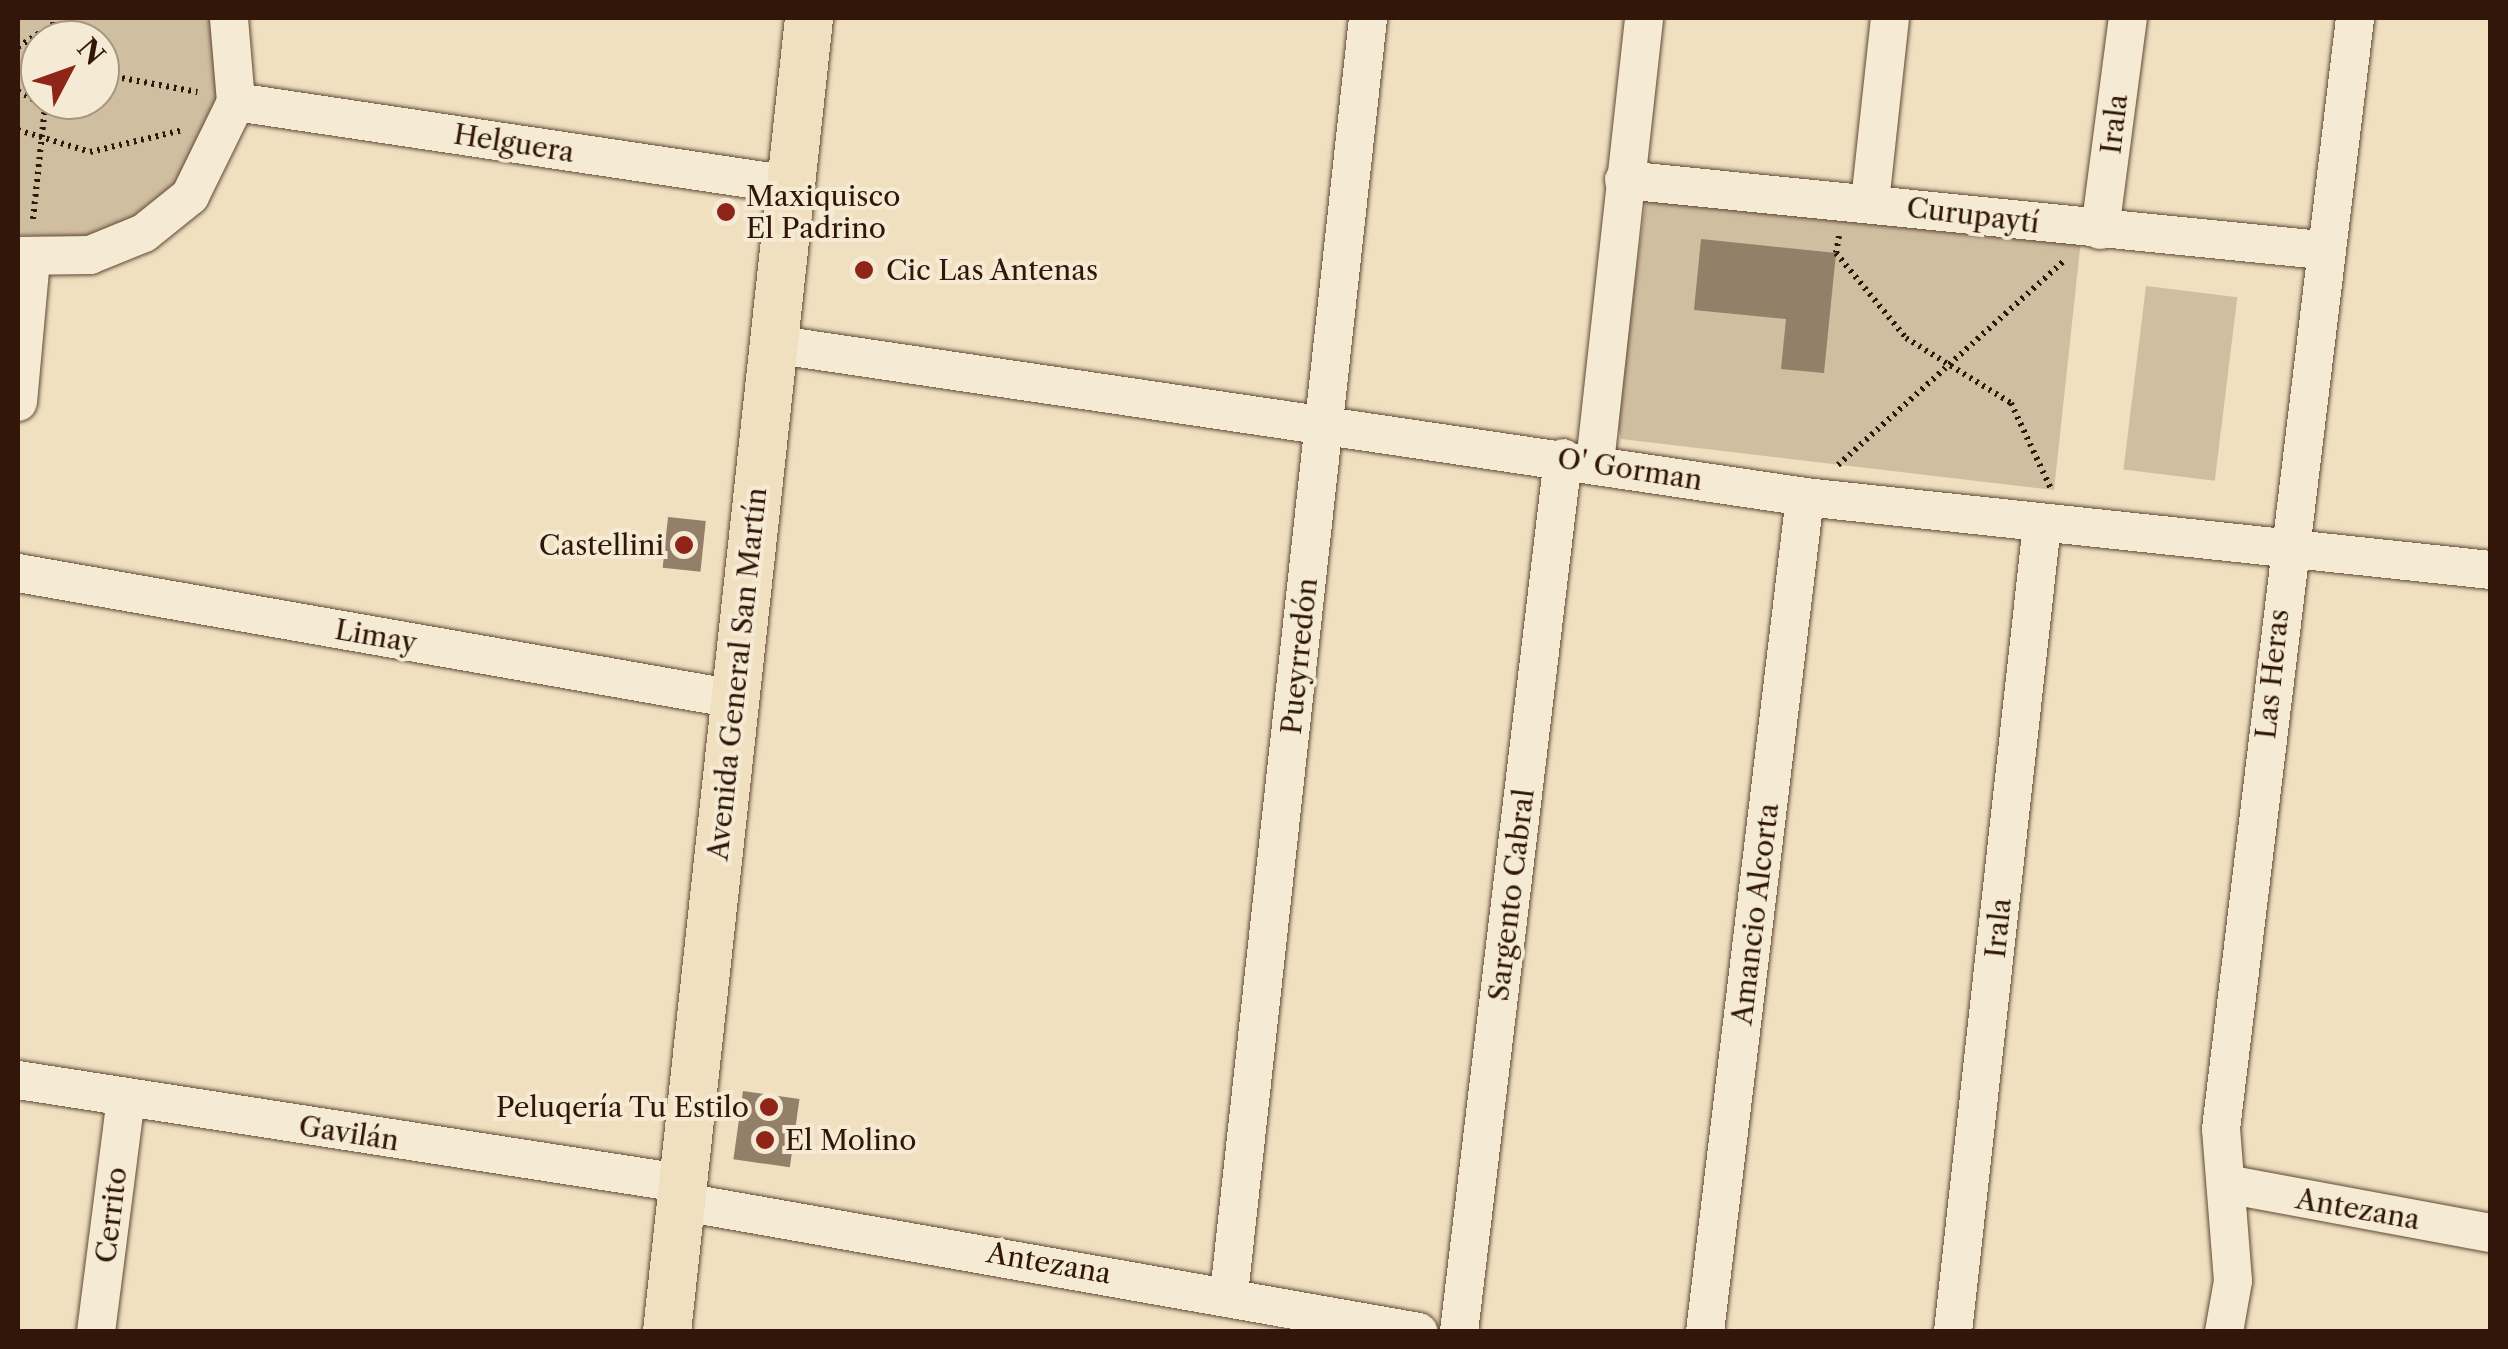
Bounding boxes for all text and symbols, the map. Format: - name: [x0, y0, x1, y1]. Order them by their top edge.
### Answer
- north arrow: [20, 20, 120, 120]
- text: N: [70, 31, 112, 72]
- street label: Irala: [2094, 92, 2134, 156]
- street label: Helguera: [451, 117, 577, 169]
- place label: Maxiquisco El Padrino: [746, 179, 900, 245]
- street label: Curupaytí: [1905, 190, 2041, 240]
- marker: Maxiquisco El Padrino: [715, 201, 737, 223]
- place label: Cic Las Antenas: [886, 253, 1099, 287]
- marker: Cic Las Antenas: [851, 257, 877, 283]
- street label: O' Gorman: [1555, 441, 1705, 497]
- street label: Avenida General San Martín: [701, 486, 773, 862]
- place label: Castellini: [539, 528, 664, 562]
- marker: Castellini: [673, 534, 695, 556]
- street label: Pueyrredón: [1274, 576, 1324, 736]
- street label: Las Heras: [2248, 607, 2296, 741]
- street label: Limay: [332, 612, 420, 660]
- street label: Sargento Cabral: [1481, 787, 1541, 1003]
- street label: Amancio Alcorta: [1725, 801, 1785, 1027]
- street label: Irala: [1978, 896, 2018, 960]
- place label: Peluqería Tu Estilo: [495, 1090, 749, 1124]
- marker: Peluqería Tu Estilo: [758, 1096, 780, 1118]
- street label: Gavilán: [297, 1109, 401, 1157]
- place label: El Molino: [785, 1123, 916, 1157]
- marker: El Molino: [754, 1129, 776, 1151]
- street label: Cerrito: [88, 1165, 134, 1265]
- street label: Antezana: [2293, 1182, 2423, 1236]
- street label: Antezana: [984, 1236, 1114, 1290]

